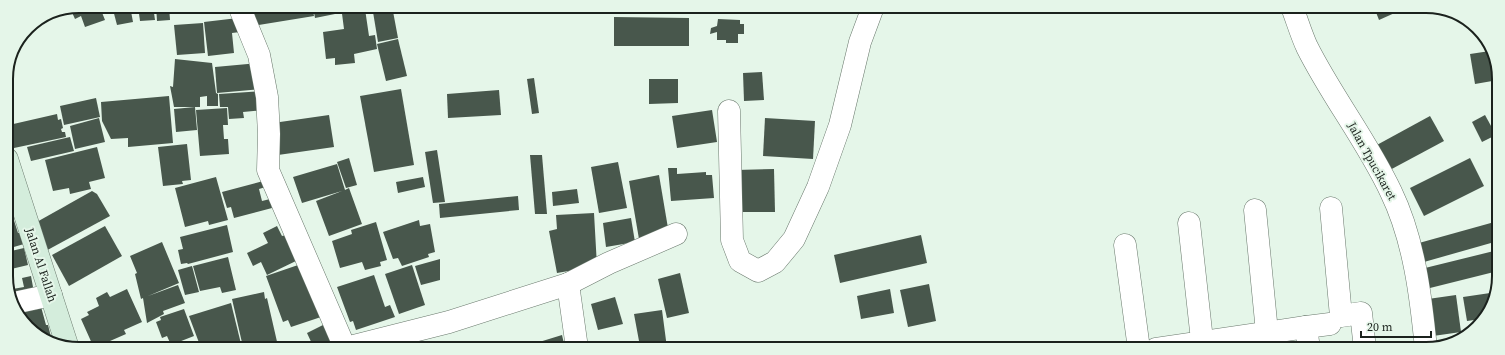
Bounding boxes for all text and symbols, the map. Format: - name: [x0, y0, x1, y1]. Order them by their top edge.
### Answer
- street label: Jalan Tpucikaret: [1343, 118, 1400, 203]
- street label: Jalan Al Fallah: [21, 225, 61, 304]
- scale bar: [1361, 313, 1431, 339]
- text: 20 m: [1367, 319, 1393, 335]

